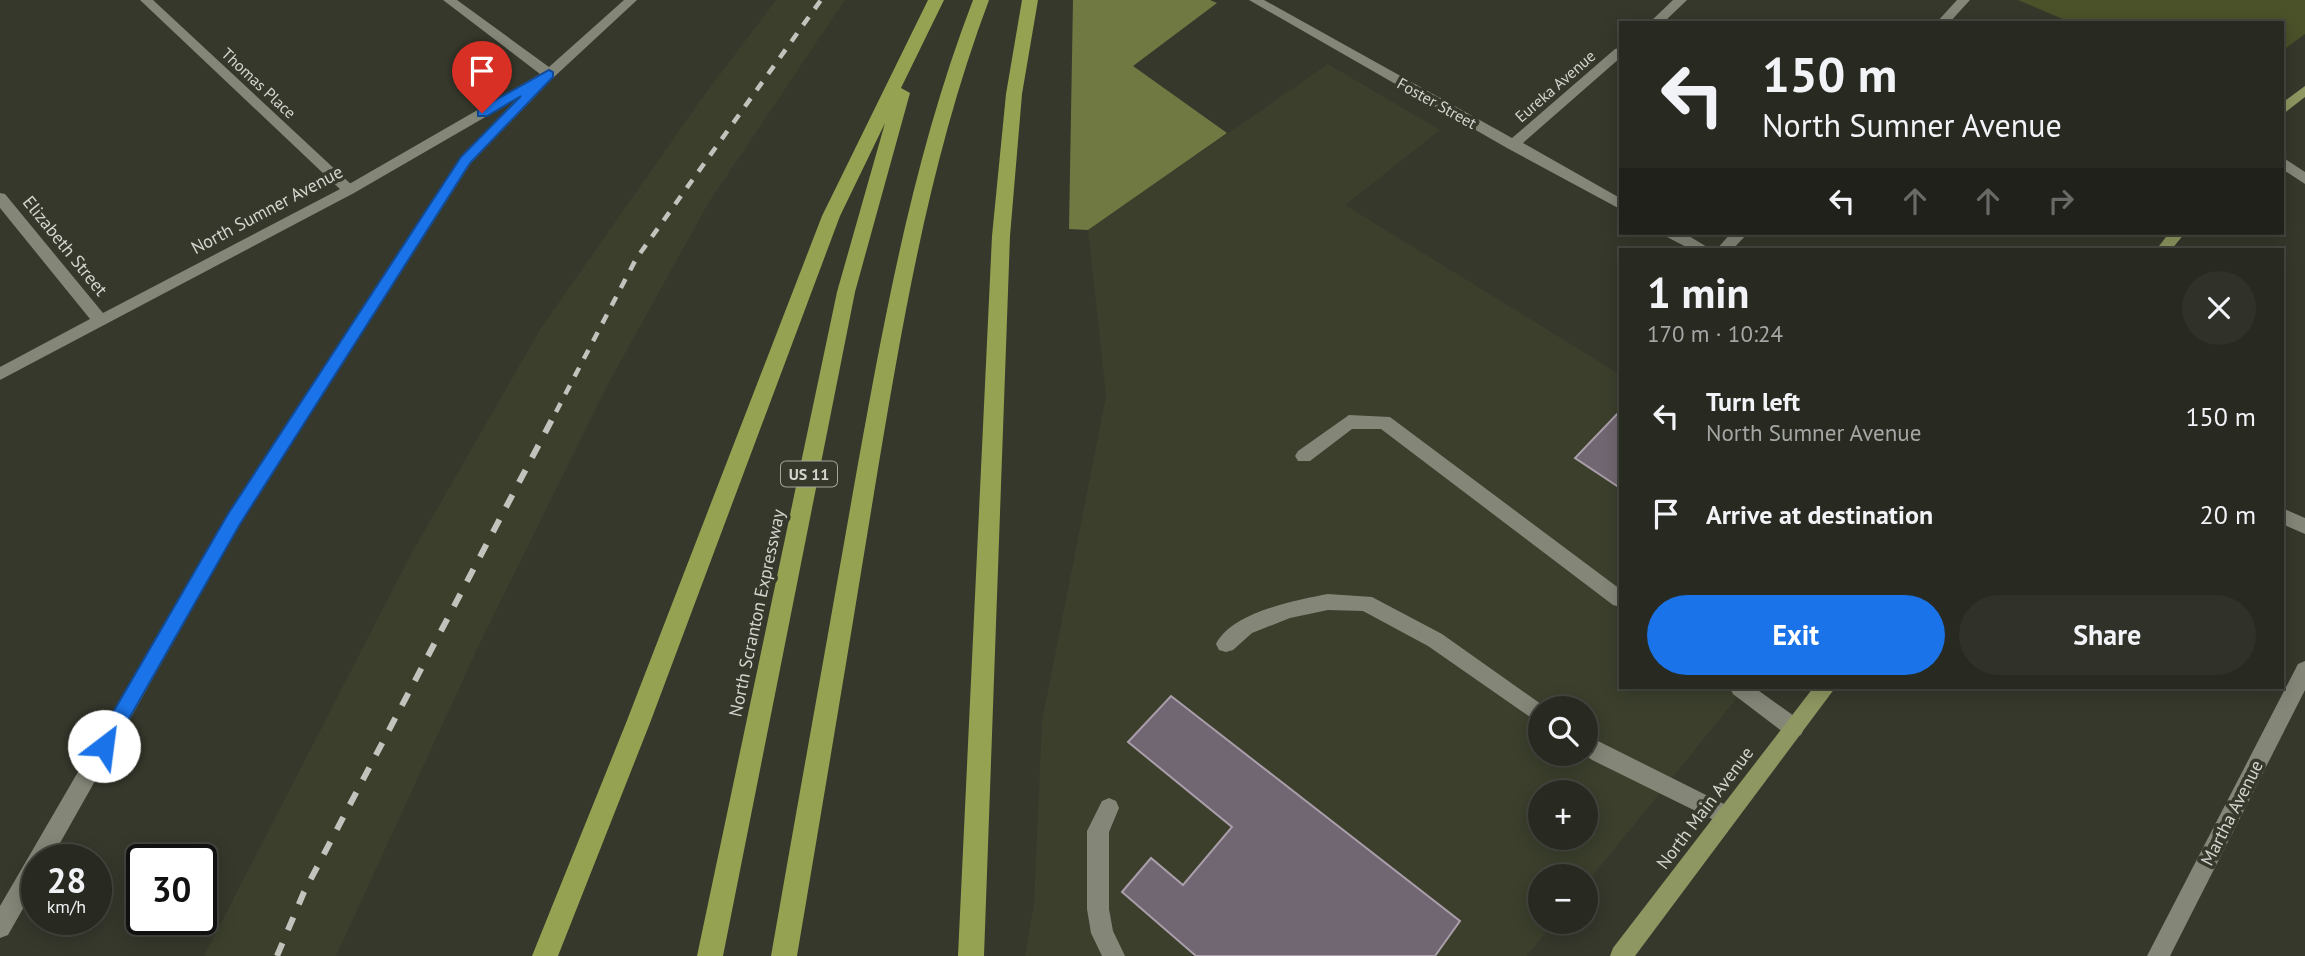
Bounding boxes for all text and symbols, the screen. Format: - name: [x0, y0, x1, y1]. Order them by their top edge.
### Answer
- pin: [452, 41, 512, 113]
- text: 150 m: [1762, 42, 1897, 106]
- street label: Thomas Place: [218, 43, 300, 123]
- street label: Eureka Avenue: [1511, 46, 1599, 126]
- icon: left: [1647, 49, 1738, 140]
- icon: arrive: [463, 52, 501, 90]
- street label: Foster Street: [1394, 73, 1481, 133]
- text: North Sumner Avenue: [1762, 104, 2062, 146]
- street label: North Sumner Avenue: [187, 160, 347, 259]
- icon: left: [1823, 182, 1861, 220]
- icon: ahead: [1896, 182, 1934, 220]
- icon: ahead: [1969, 182, 2007, 220]
- icon: right: [2042, 182, 2080, 220]
- street label: Elizabeth Street: [18, 191, 113, 300]
- text: 1 min: [1647, 265, 1749, 320]
- button: close: [2182, 271, 2256, 345]
- text: 170 m · 10:24: [1647, 319, 1783, 348]
- text: Turn left: [1706, 385, 1800, 418]
- icon: left: [1647, 397, 1685, 435]
- text: 150 m: [2185, 400, 2256, 433]
- text: North Sumner Avenue: [1706, 418, 1921, 447]
- road number: US 11: [781, 461, 837, 486]
- icon: arrive: [1647, 495, 1685, 533]
- text: Arrive at destination: [1706, 498, 1933, 531]
- text: 20 m: [2200, 498, 2256, 531]
- street label: North Scranton Expressway: [723, 506, 790, 719]
- button: Exit: [1647, 595, 1945, 675]
- button: Share: [1959, 595, 2256, 675]
- map controls: [1528, 696, 1598, 934]
- button: search: [1528, 696, 1598, 766]
- position arrow: [67, 709, 141, 783]
- street label: North Main Avenue: [1651, 742, 1758, 874]
- street label: Martha Avenue: [2195, 756, 2268, 869]
- button: +: [1528, 780, 1598, 850]
- speed limit sign: 30: [126, 844, 217, 935]
- text: 28: [47, 857, 86, 903]
- button: −: [1528, 864, 1598, 934]
- text: km/h: [47, 895, 86, 918]

